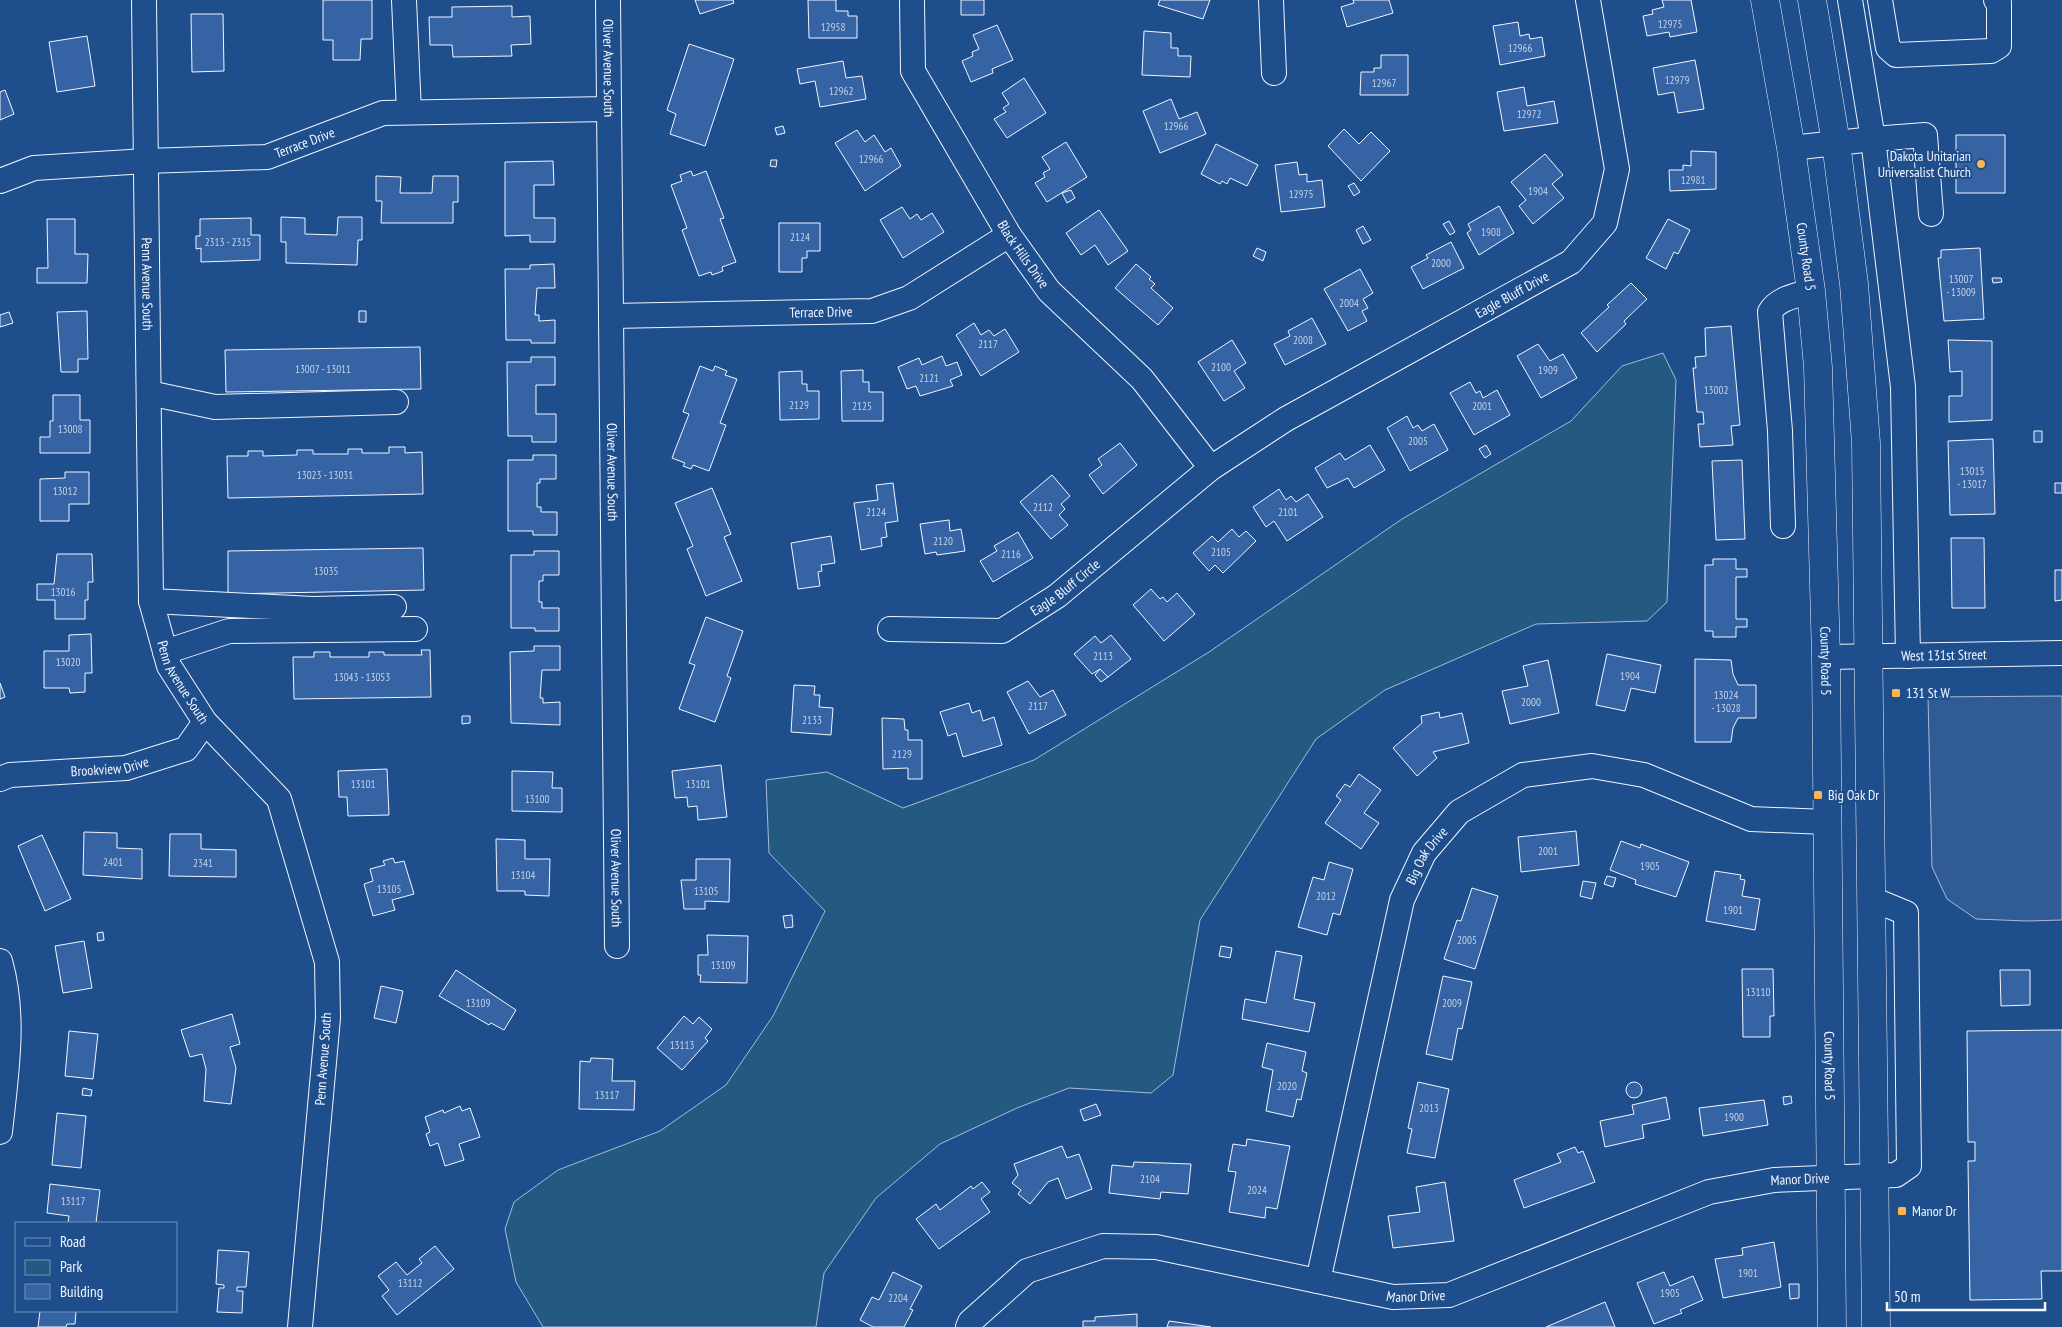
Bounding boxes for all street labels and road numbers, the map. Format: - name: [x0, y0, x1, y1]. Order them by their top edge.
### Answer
- street label: Oliver Avenue South: [599, 19, 618, 117]
- street label: Terrace Drive: [272, 123, 337, 162]
- street label: Black Hills Drive: [993, 217, 1053, 292]
- street label: County Road 5: [1792, 221, 1820, 292]
- street label: Penn Avenue South: [138, 237, 157, 331]
- street label: Eagle Bluff Drive: [1472, 267, 1552, 322]
- street label: Terrace Drive: [789, 302, 853, 322]
- street label: Oliver Avenue South: [603, 423, 622, 521]
- street label: Eagle Bluff Circle: [1027, 555, 1104, 620]
- street label: County Road 5: [1816, 626, 1835, 696]
- street label: Penn Avenue South: [153, 638, 213, 727]
- street label: West 131st Street: [1901, 645, 1987, 665]
- street label: Brookview Drive: [70, 752, 151, 780]
- street label: Big Oak Drive: [1402, 823, 1452, 887]
- street label: Oliver Avenue South: [607, 829, 626, 927]
- street label: Penn Avenue South: [311, 1012, 335, 1106]
- street label: County Road 5: [1820, 1031, 1839, 1101]
- street label: Manor Drive: [1770, 1169, 1830, 1189]
- street label: Manor Drive: [1385, 1286, 1446, 1306]

